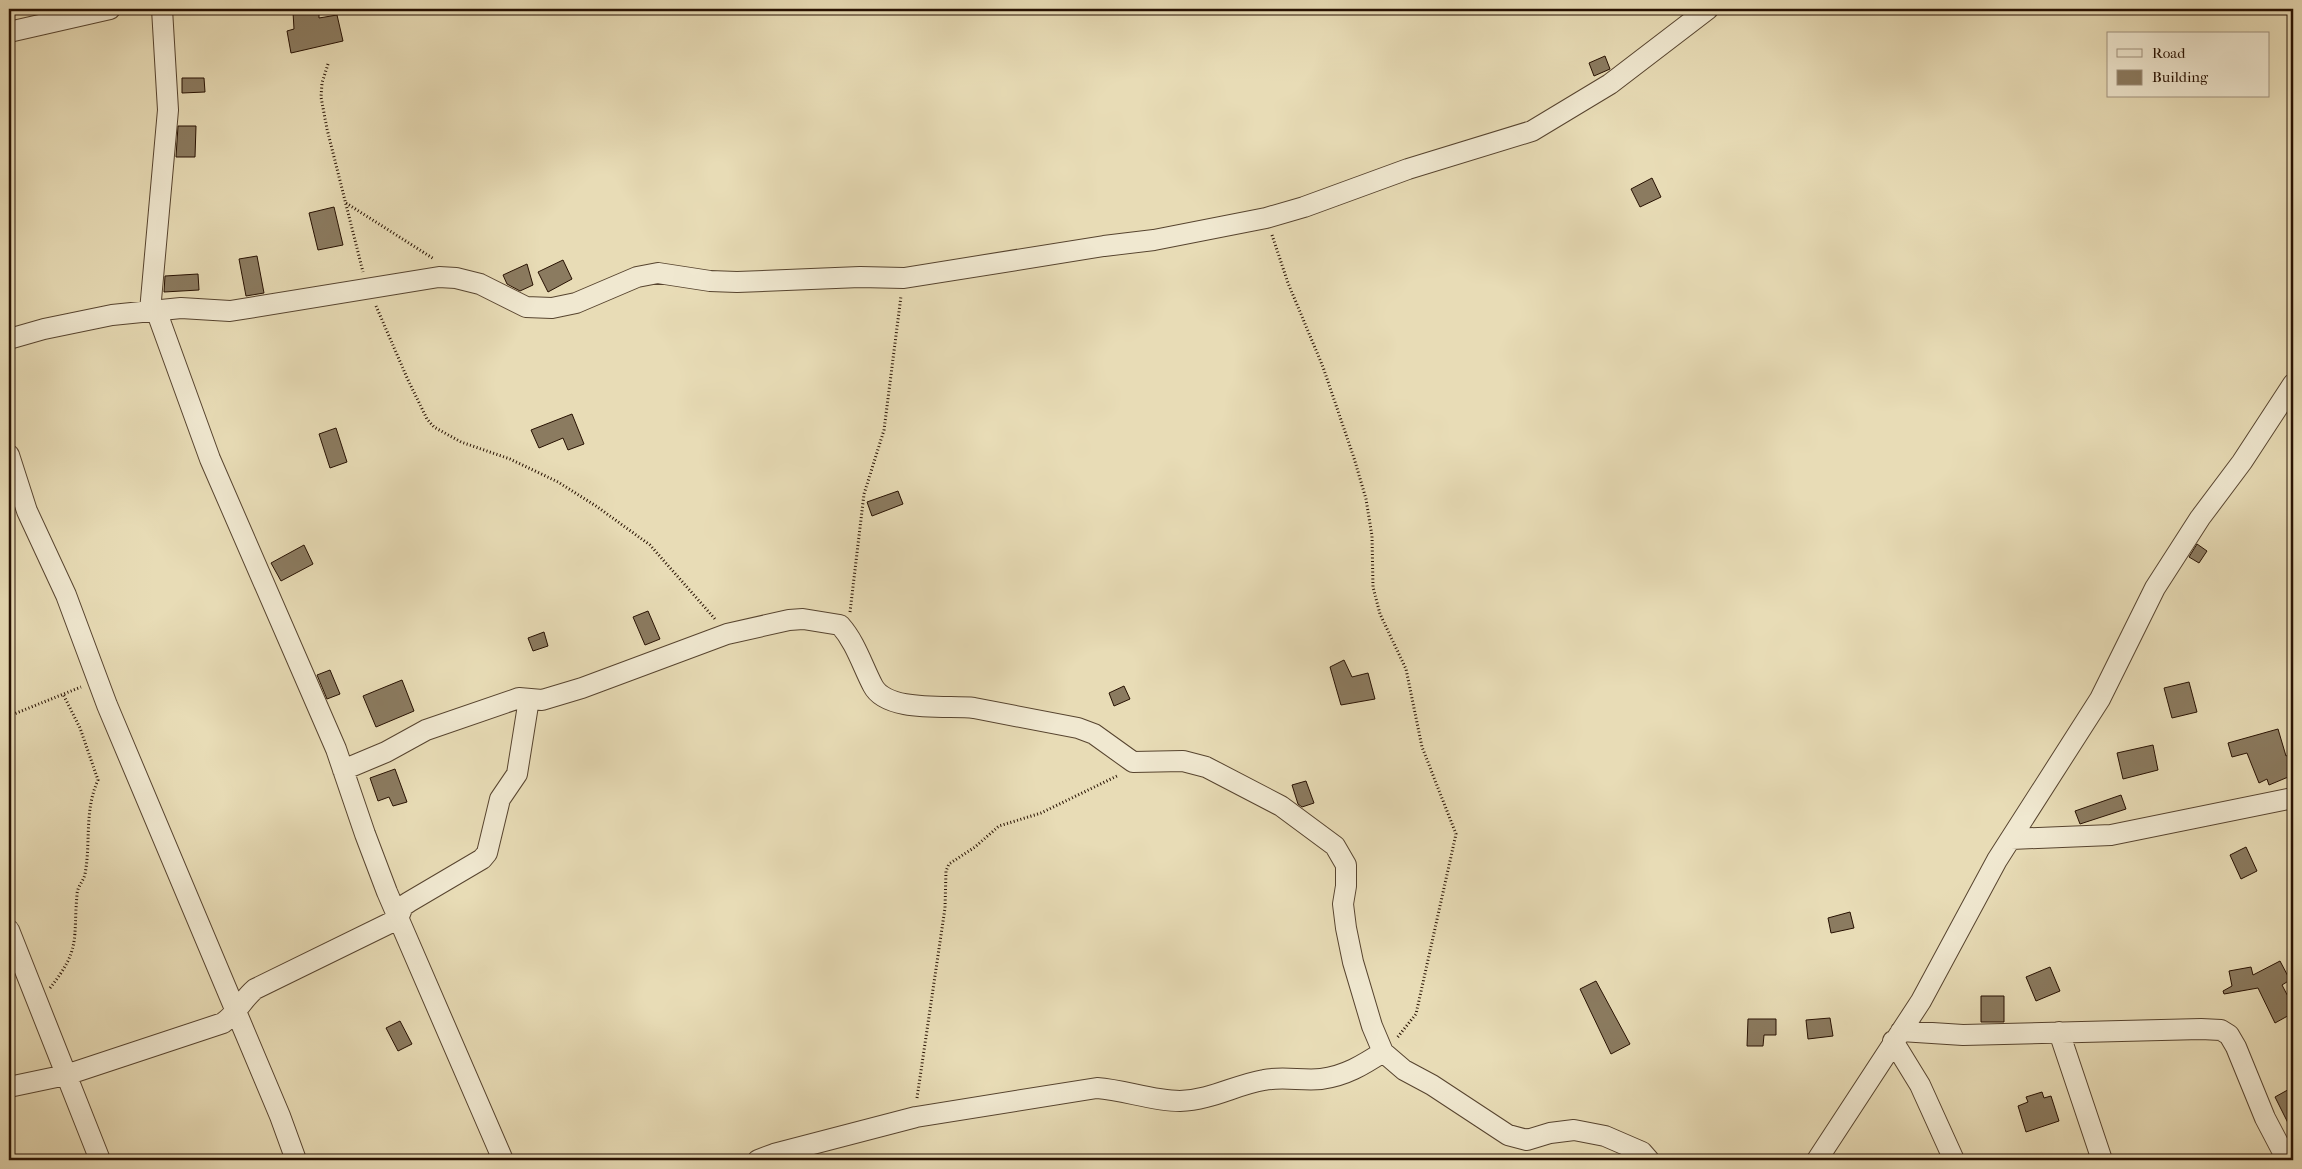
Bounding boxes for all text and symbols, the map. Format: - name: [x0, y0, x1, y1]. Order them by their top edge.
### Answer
- legend: [2107, 32, 2270, 98]
- text: Road: [2152, 44, 2186, 62]
- text: Building: [2152, 68, 2209, 86]

